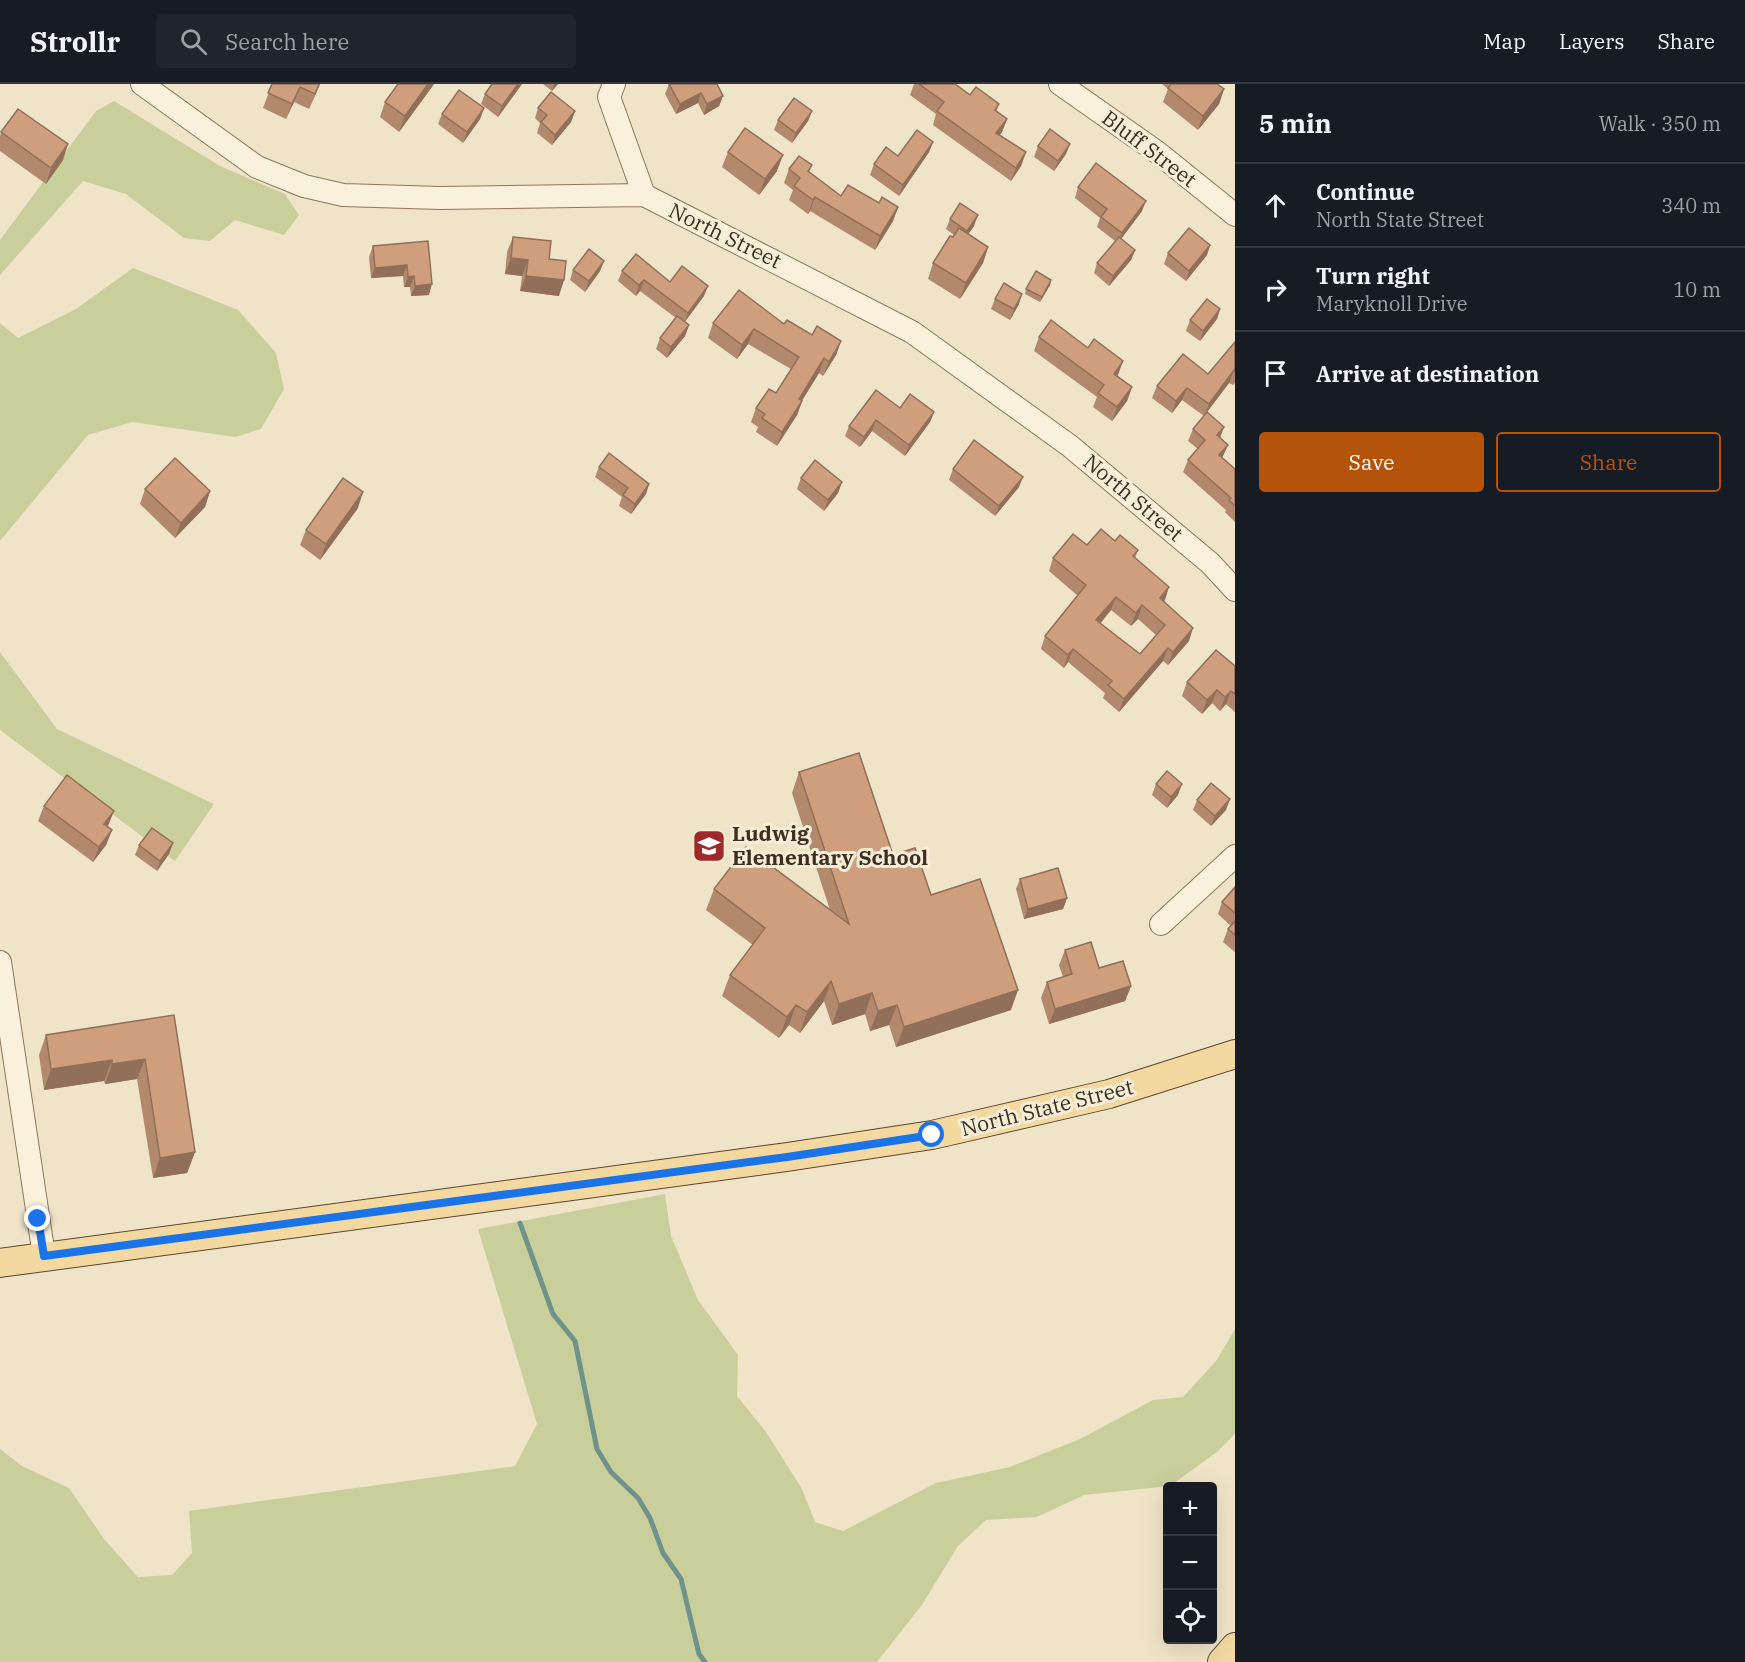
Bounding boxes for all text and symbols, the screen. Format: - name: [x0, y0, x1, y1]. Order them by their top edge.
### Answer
- search box: [156, 14, 576, 68]
- text: Strollr: [30, 23, 120, 60]
- icon: search: [177, 25, 210, 58]
- text: Search here: [225, 27, 349, 56]
- text: Map: [1483, 27, 1526, 55]
- text: Layers: [1559, 27, 1625, 55]
- text: Share: [1658, 27, 1715, 55]
- street label: Bluff Street: [1097, 103, 1203, 193]
- text: 5 min: [1259, 106, 1332, 140]
- text: Walk · 350 m: [1599, 110, 1721, 137]
- text: Continue: [1316, 177, 1415, 206]
- icon: ahead: [1259, 189, 1292, 222]
- text: 340 m: [1661, 192, 1721, 219]
- street label: North Street: [664, 196, 786, 274]
- text: North State Street: [1316, 206, 1484, 233]
- text: Turn right: [1316, 261, 1430, 290]
- icon: right: [1259, 273, 1292, 306]
- text: 10 m: [1673, 276, 1721, 303]
- text: Maryknoll Drive: [1316, 290, 1467, 317]
- icon: arrive: [1259, 357, 1292, 390]
- text: Arrive at destination: [1316, 359, 1539, 388]
- button: Save: [1259, 432, 1484, 492]
- button: Share: [1496, 432, 1721, 492]
- street label: North Street: [1078, 447, 1189, 547]
- place label: Ludwig Elementary School: [732, 819, 928, 871]
- school or university icon: Ludwig Elementary School: [691, 828, 727, 864]
- street label: North State Street: [958, 1072, 1136, 1142]
- route start: [918, 1121, 944, 1147]
- route end: [24, 1205, 50, 1231]
- map controls: [1163, 1482, 1217, 1644]
- button: +: [1163, 1482, 1217, 1536]
- button: −: [1163, 1536, 1217, 1590]
- button: locate: [1163, 1590, 1217, 1644]

